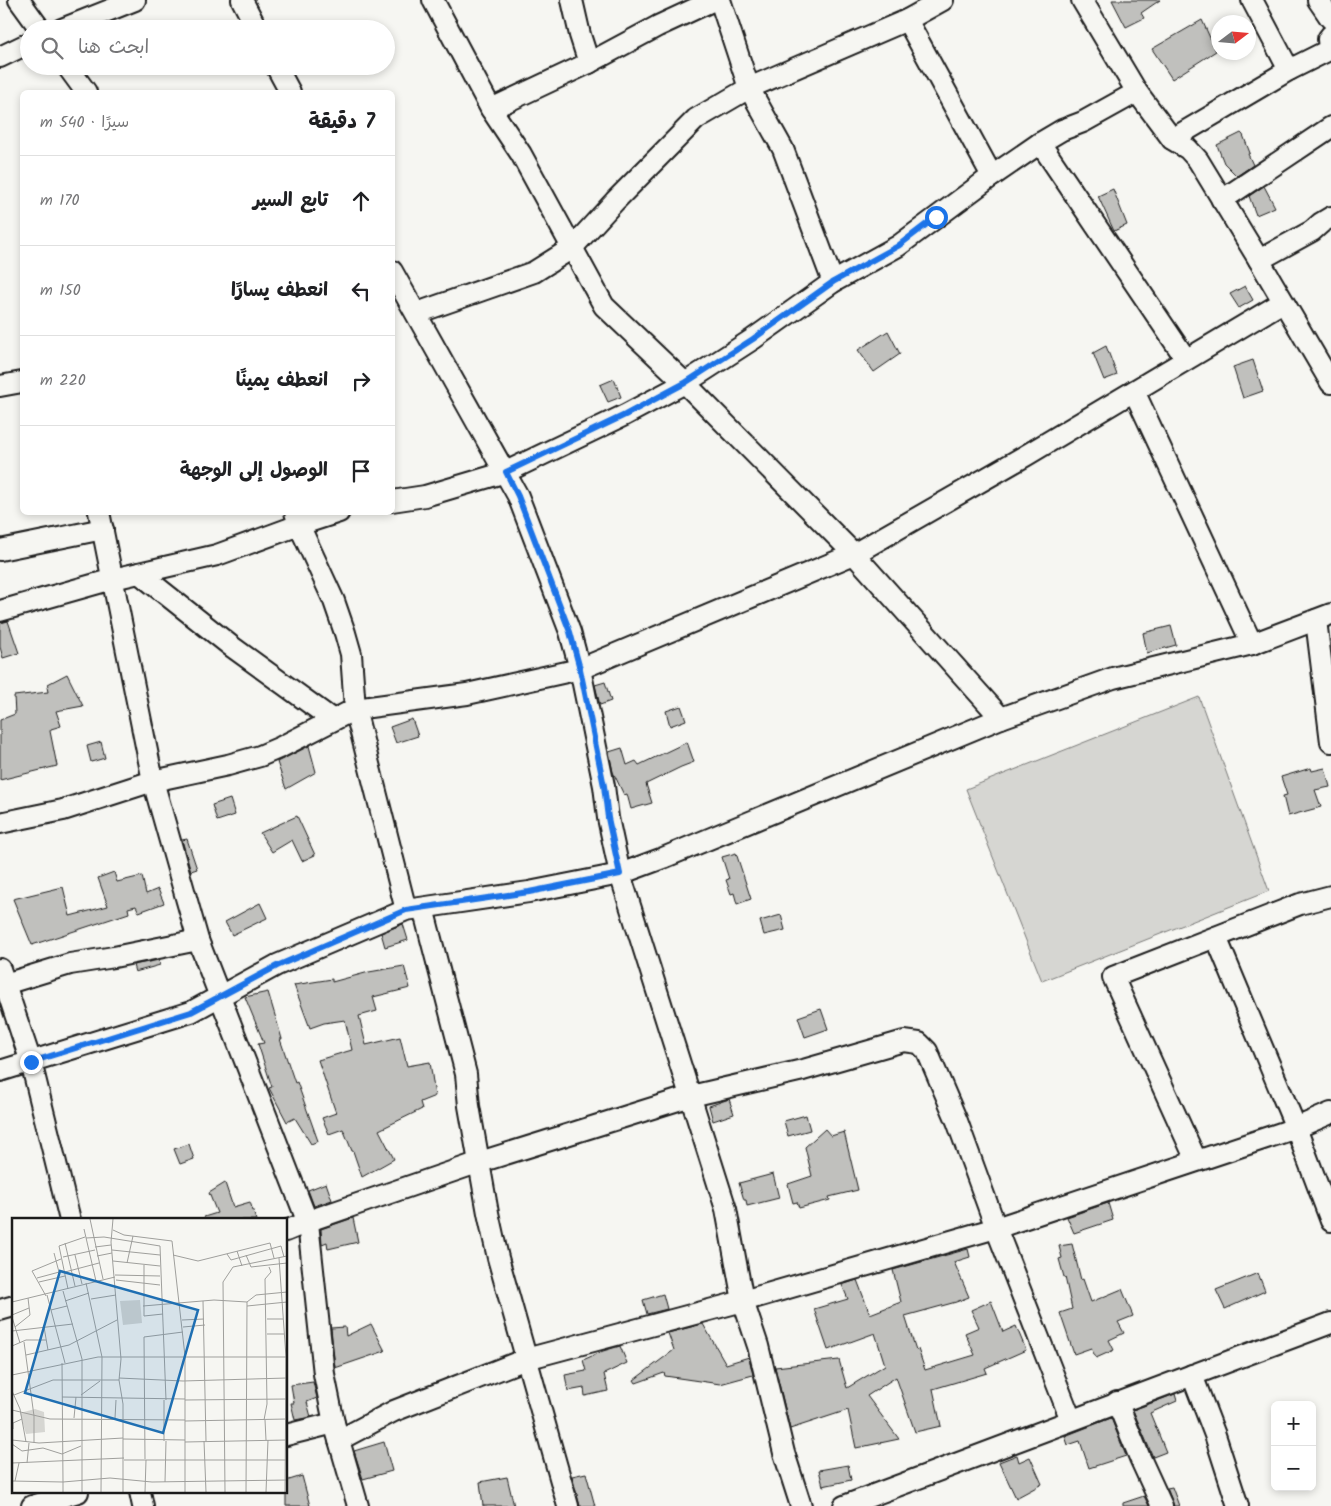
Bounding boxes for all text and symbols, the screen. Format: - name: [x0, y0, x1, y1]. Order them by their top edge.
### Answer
- north arrow: [1211, 15, 1256, 60]
- search box: [20, 20, 395, 75]
- text: ابحث هنا: [78, 33, 149, 63]
- icon: search: [38, 34, 66, 62]
- text: 7 دقيقة: [309, 106, 375, 139]
- text: سيرًا · 540 m: [40, 110, 129, 135]
- text: تابع السير: [253, 186, 328, 216]
- icon: ahead: [347, 187, 375, 215]
- text: 170 m: [40, 188, 80, 213]
- route start: [925, 206, 948, 229]
- text: انعطف يسارًا: [231, 276, 328, 306]
- icon: left: [347, 277, 375, 305]
- text: 150 m: [40, 278, 81, 303]
- text: انعطف يمينًا: [236, 366, 328, 396]
- icon: right: [347, 367, 375, 395]
- text: 220 m: [40, 368, 86, 393]
- text: الوصول إلى الوجهة: [180, 456, 328, 486]
- icon: arrive: [347, 457, 375, 485]
- route end: [20, 1051, 43, 1074]
- inset map: [12, 1218, 288, 1494]
- map controls: [1271, 1401, 1316, 1491]
- button: +: [1271, 1401, 1316, 1446]
- button: −: [1271, 1446, 1316, 1491]

